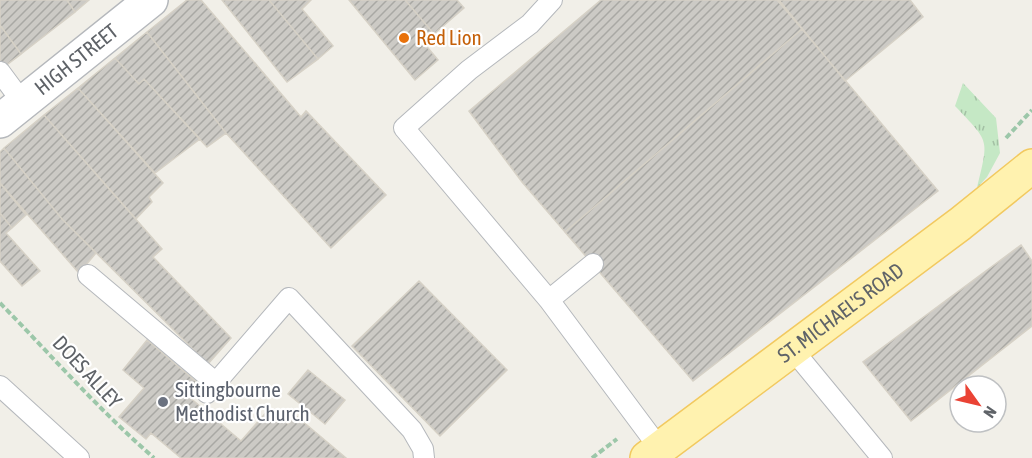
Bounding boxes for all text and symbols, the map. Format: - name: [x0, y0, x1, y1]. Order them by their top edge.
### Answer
- street label: HIGH STREET: [30, 18, 122, 99]
- place label: Red Lion: [416, 25, 482, 49]
- marker: Red Lion: [397, 31, 411, 45]
- street label: ST. MICHAEL'S ROAD: [773, 258, 908, 367]
- street label: DOES ALLEY: [48, 330, 127, 413]
- north arrow: [948, 374, 1008, 434]
- place label: Sittingbourne Methodist Church: [175, 377, 310, 425]
- marker: Sittingbourne Methodist Church: [156, 395, 170, 409]
- text: N: [980, 403, 1001, 421]

